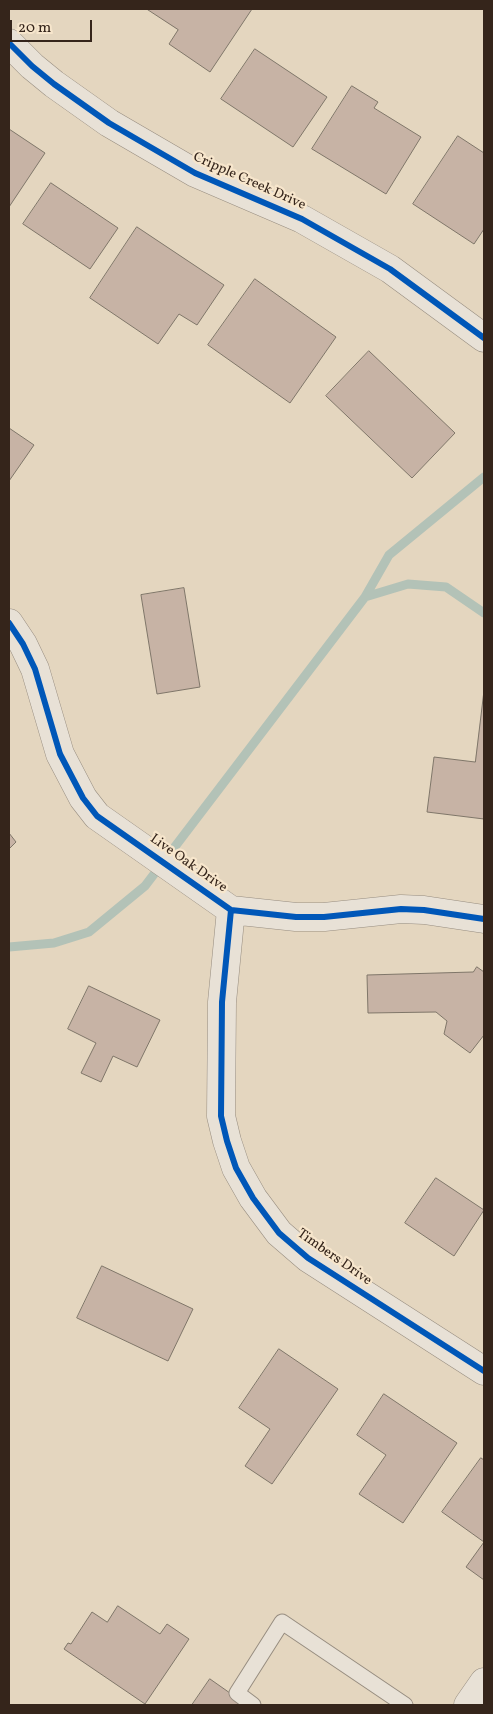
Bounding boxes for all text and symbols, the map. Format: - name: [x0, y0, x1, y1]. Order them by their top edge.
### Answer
- scale bar: [12, 10, 95, 42]
- text: 20 m: [18, 18, 51, 39]
- street label: Cripple Creek Drive: [190, 150, 308, 214]
- street label: Live Oak Drive: [146, 831, 230, 897]
- street label: Timbers Drive: [293, 1226, 375, 1290]

